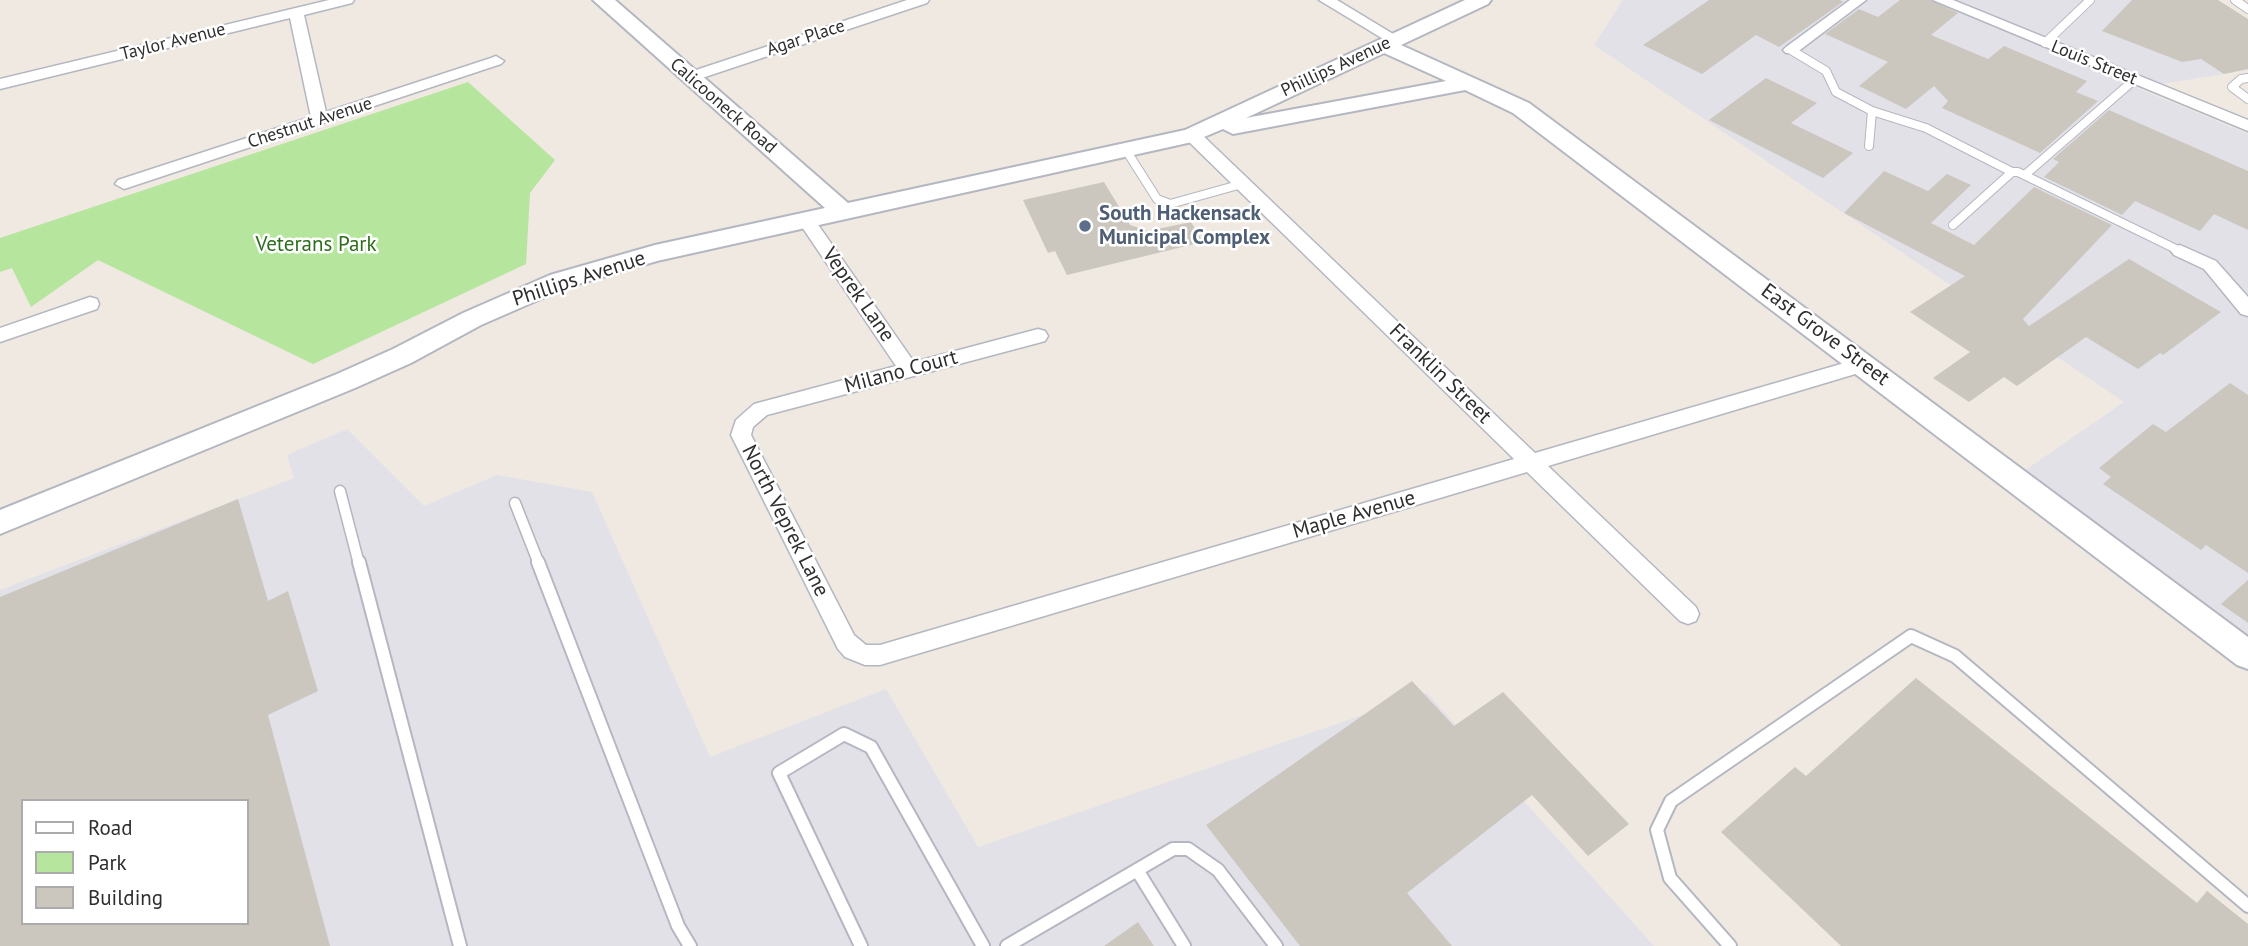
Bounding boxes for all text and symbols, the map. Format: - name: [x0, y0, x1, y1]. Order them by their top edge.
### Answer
- street label: Agar Place: [764, 15, 848, 61]
- street label: Taylor Avenue: [118, 19, 228, 65]
- street label: Phillips Avenue: [1278, 32, 1394, 102]
- street label: Louis Street: [2048, 36, 2140, 90]
- street label: Calicooneck Road: [665, 54, 781, 158]
- street label: Chestnut Avenue: [245, 93, 375, 153]
- place label: South Hackensack Municipal Complex: [1099, 201, 1270, 251]
- marker: South Hackensack Municipal Complex: [1077, 218, 1093, 234]
- park label: Veterans Park: [255, 232, 377, 258]
- street label: Veprek Lane: [816, 243, 900, 347]
- street label: Phillips Avenue: [509, 246, 649, 312]
- street label: East Grove Street: [1756, 279, 1894, 391]
- street label: Franklin Street: [1384, 319, 1496, 429]
- street label: Milano Court: [842, 345, 960, 399]
- street label: North Veprek Lane: [736, 441, 834, 601]
- street label: Maple Avenue: [1290, 485, 1418, 545]
- legend: [21, 799, 248, 925]
- text: Road: [88, 814, 132, 841]
- text: Park: [88, 849, 127, 876]
- text: Building: [88, 884, 163, 911]

